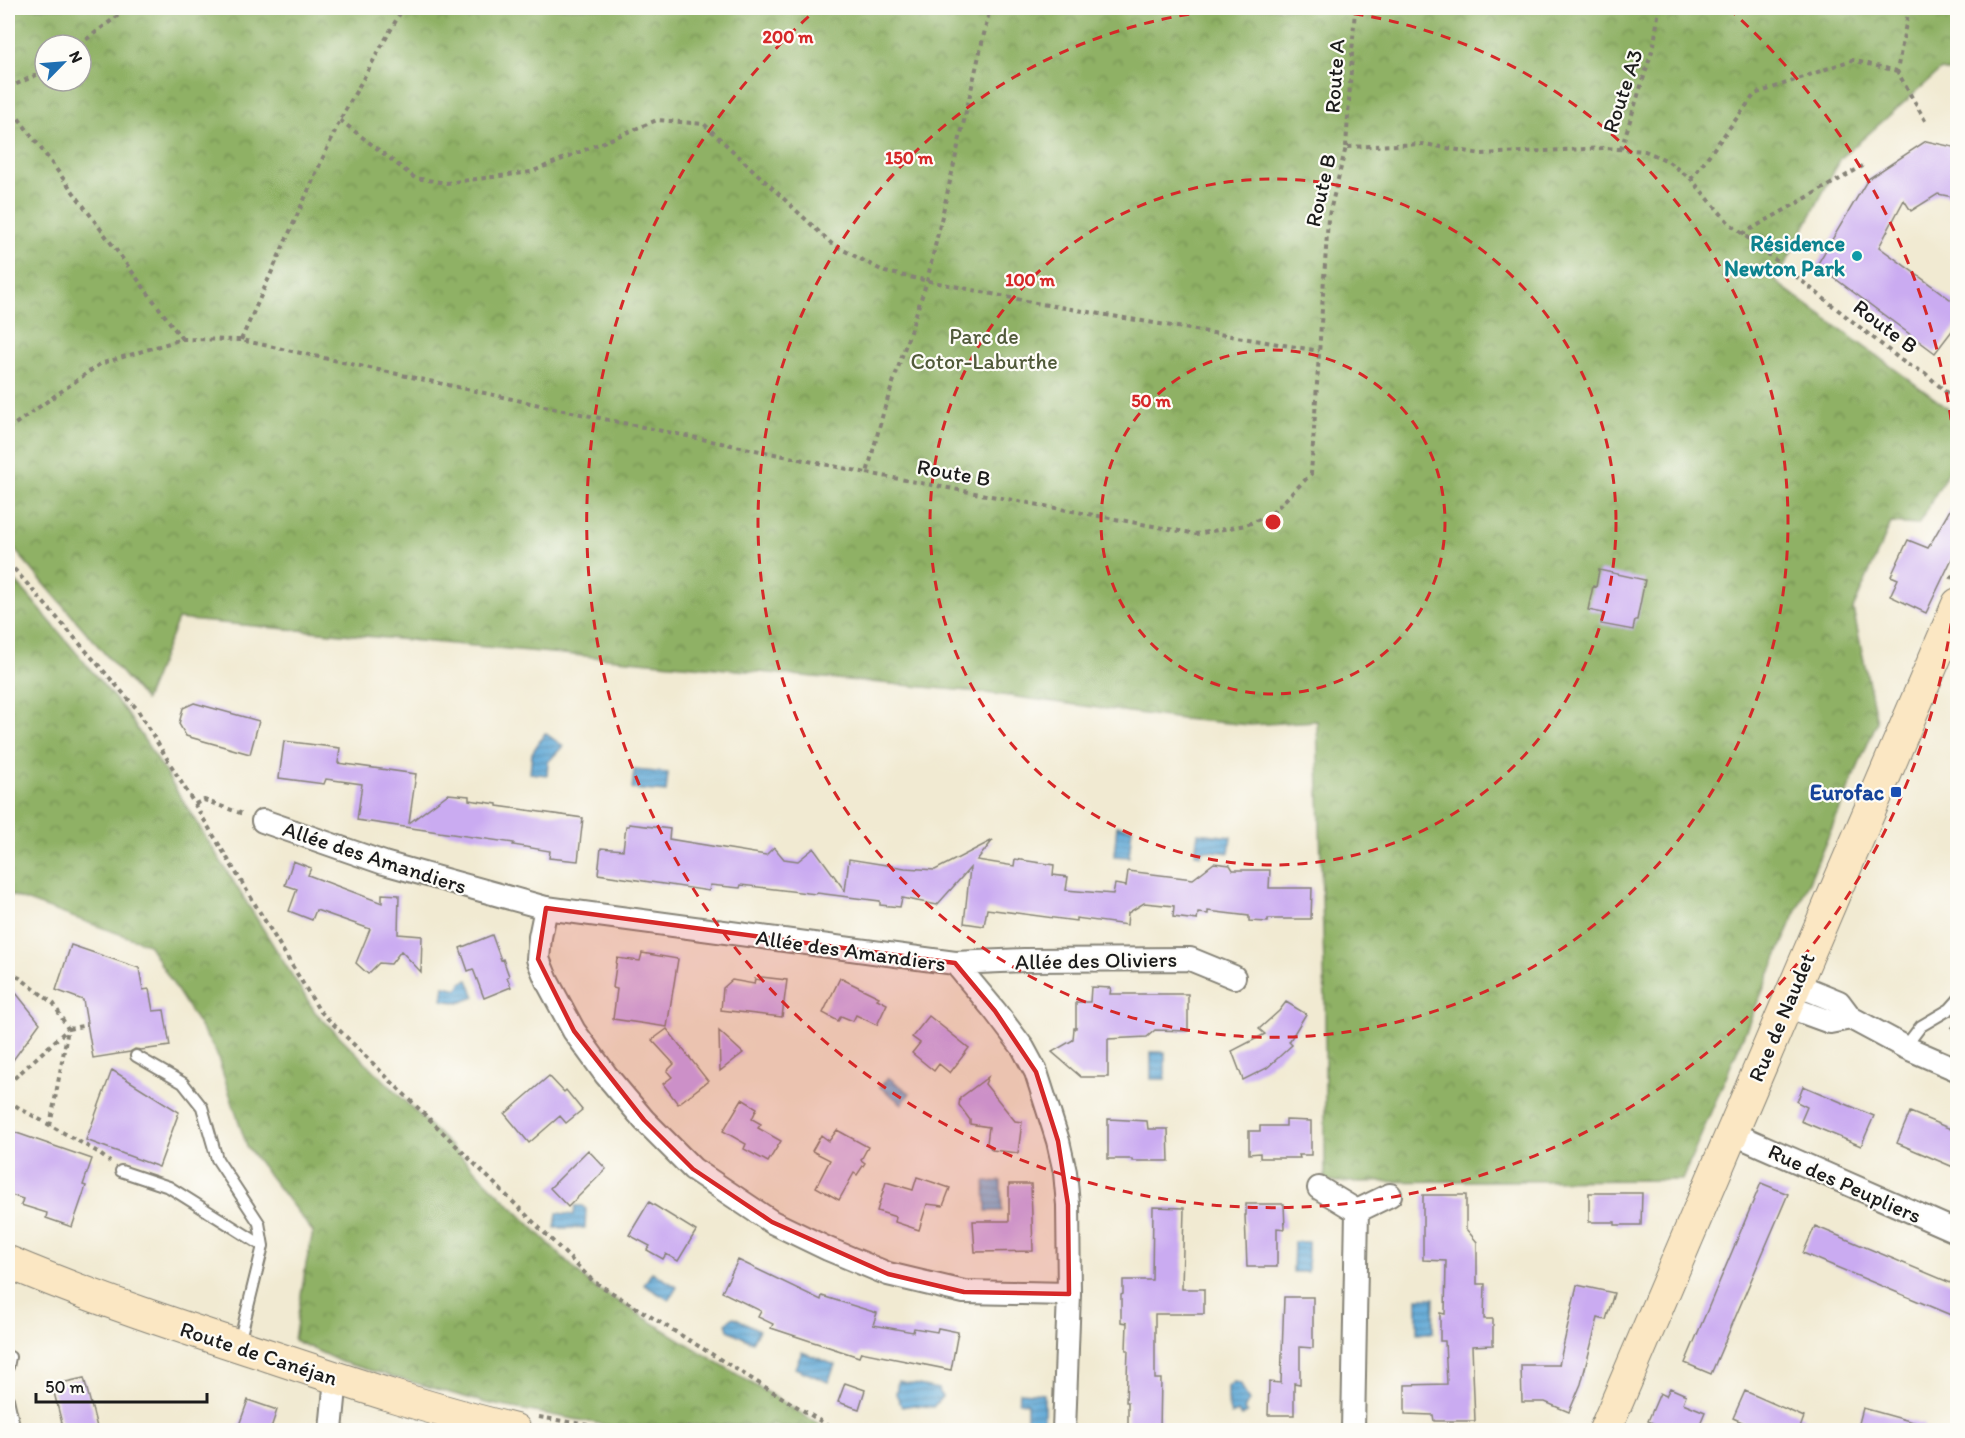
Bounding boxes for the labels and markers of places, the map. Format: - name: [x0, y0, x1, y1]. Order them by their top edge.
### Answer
- place label: Résidence Newton Park: [1724, 230, 1846, 282]
- marker: Résidence Newton Park: [1850, 249, 1864, 263]
- centre of rings: [1263, 512, 1283, 532]
- place label: Eurofac: [1810, 779, 1885, 806]
- marker: Eurofac: [1889, 785, 1903, 799]

